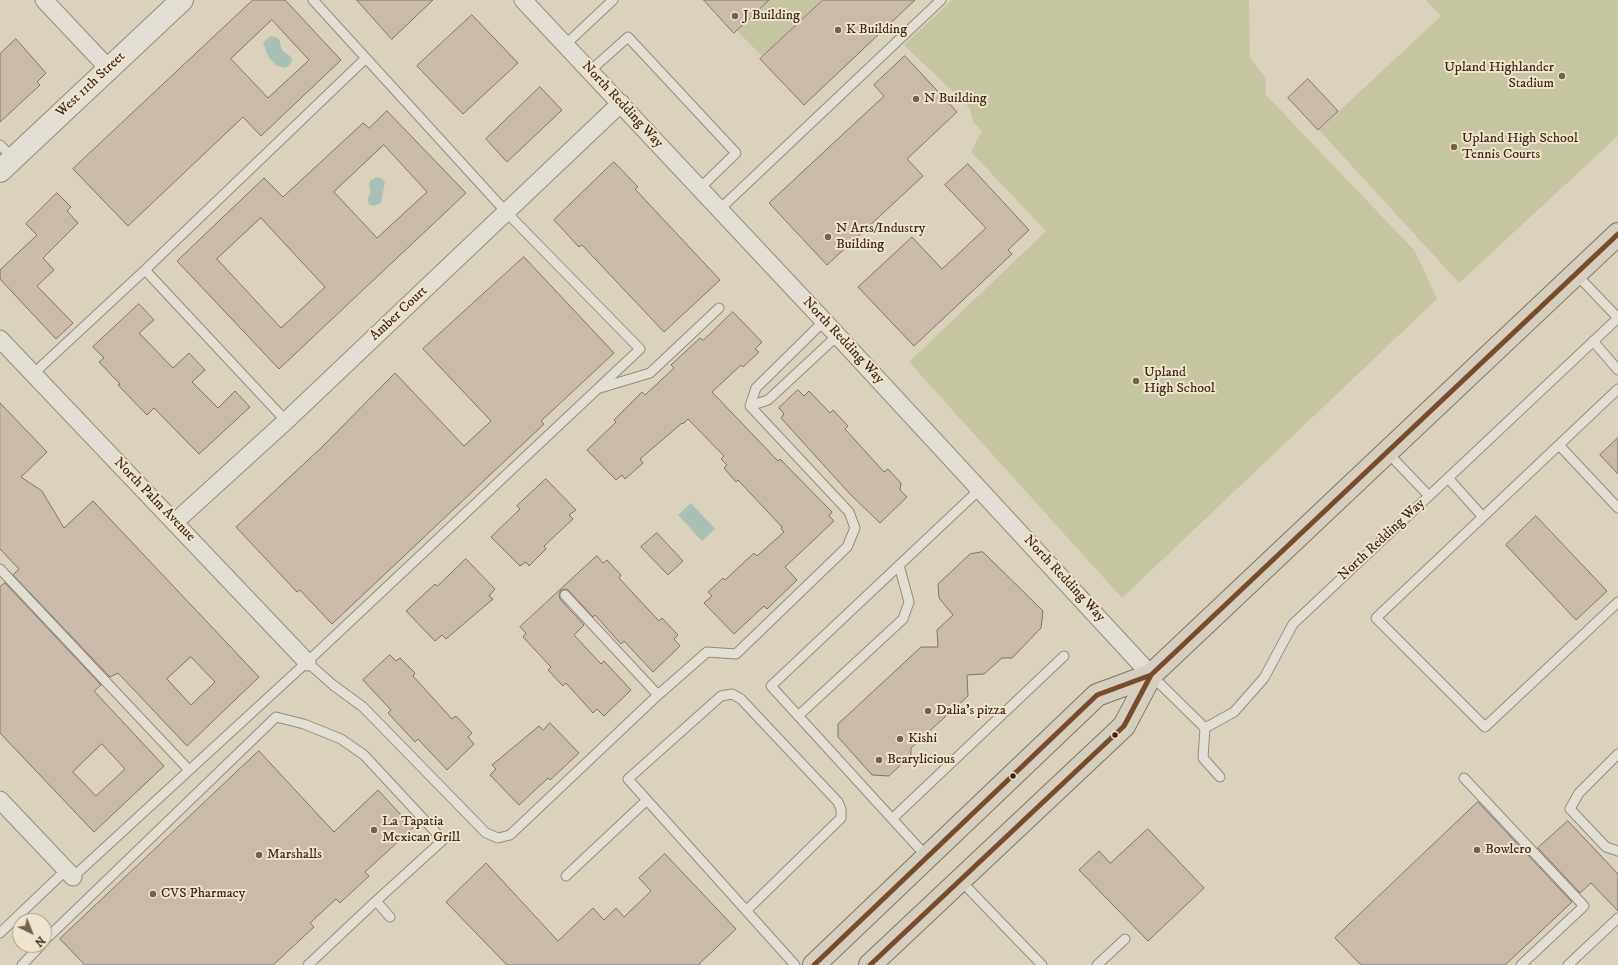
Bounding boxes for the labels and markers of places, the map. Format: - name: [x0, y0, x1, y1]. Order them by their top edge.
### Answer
- place label: J Building: [743, 8, 800, 24]
- marker: J Building: [730, 11, 740, 21]
- place label: K Building: [846, 22, 907, 38]
- marker: K Building: [833, 25, 843, 35]
- place label: Upland Highlander Stadium: [1444, 60, 1554, 92]
- marker: Upland Highlander Stadium: [1557, 71, 1567, 81]
- place label: N Building: [924, 91, 987, 107]
- marker: N Building: [911, 94, 921, 104]
- place label: Upland High School Tennis Courts: [1462, 131, 1578, 164]
- marker: Upland High School Tennis Courts: [1449, 142, 1459, 152]
- place label: N Arts/Industry Building: [836, 221, 925, 254]
- marker: N Arts/Industry Building: [823, 232, 833, 242]
- place label: Upland High School: [1144, 365, 1215, 398]
- marker: Upland High School: [1131, 376, 1141, 386]
- place label: Dalia's pizza: [936, 703, 1006, 719]
- marker: Dalia's pizza: [923, 706, 933, 716]
- unlabelled marker: [1110, 730, 1120, 740]
- place label: Kishi: [908, 731, 937, 747]
- marker: Kishi: [895, 734, 905, 744]
- place label: Bearylicious: [887, 752, 955, 768]
- marker: Bearylicious: [874, 755, 884, 765]
- unlabelled marker: [1008, 771, 1018, 781]
- place label: La Tapatia Mexican Grill: [382, 814, 460, 846]
- marker: La Tapatia Mexican Grill: [369, 825, 379, 835]
- place label: Bowlero: [1485, 842, 1531, 858]
- marker: Bowlero: [1472, 845, 1482, 855]
- place label: Marshalls: [267, 847, 322, 863]
- marker: Marshalls: [254, 850, 264, 860]
- place label: CVS Pharmacy: [161, 886, 245, 902]
- marker: CVS Pharmacy: [148, 889, 158, 899]

